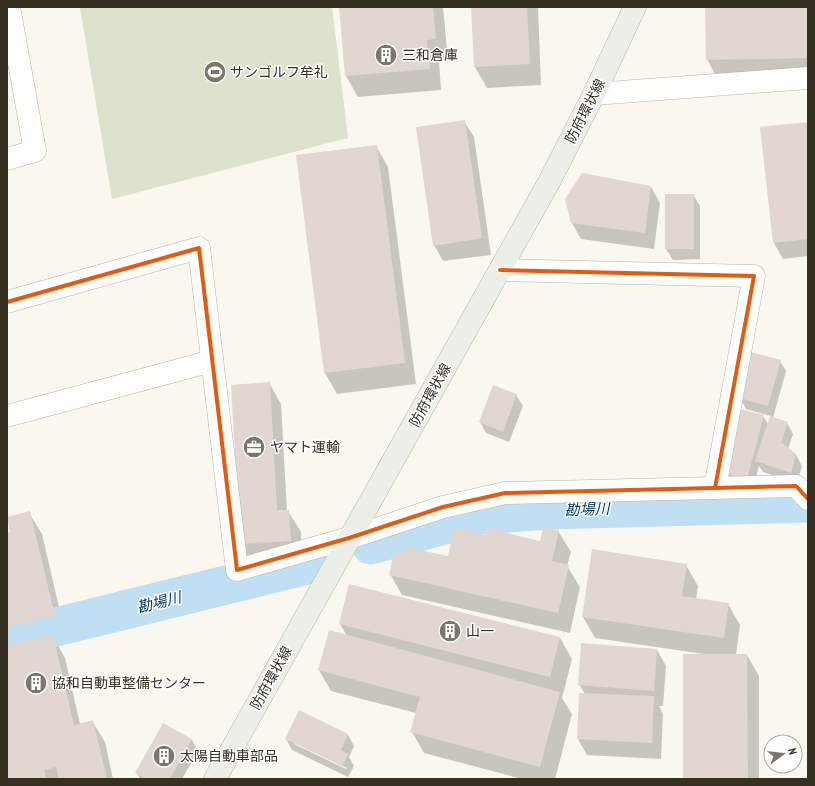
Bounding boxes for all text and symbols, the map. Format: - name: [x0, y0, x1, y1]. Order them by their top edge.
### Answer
- building icon: 三和倉庫: [373, 42, 399, 68]
- place label: 三和倉庫: [402, 46, 458, 64]
- sports icon: サンゴルフ牟礼: [202, 59, 228, 85]
- place label: サンゴルフ牟礼: [230, 63, 328, 81]
- street label: 防府環状線: [561, 76, 609, 146]
- street label: 防府環状線: [405, 360, 455, 430]
- office icon: ヤマト運輸: [241, 434, 267, 460]
- place label: ヤマト運輸: [270, 438, 340, 456]
- water label: 勘場川: [564, 499, 612, 519]
- water label: 勘場川: [135, 587, 185, 617]
- building icon: 山一: [437, 618, 463, 644]
- place label: 山一: [466, 622, 494, 640]
- street label: 防府環状線: [246, 643, 296, 713]
- building icon: 協和自動車整備センター: [23, 670, 49, 696]
- place label: 協和自動車整備センター: [52, 674, 206, 692]
- north arrow: [763, 734, 803, 774]
- building icon: 太陽自動車部品: [151, 743, 177, 769]
- place label: 太陽自動車部品: [180, 747, 278, 765]
- text: N: [785, 747, 800, 756]

